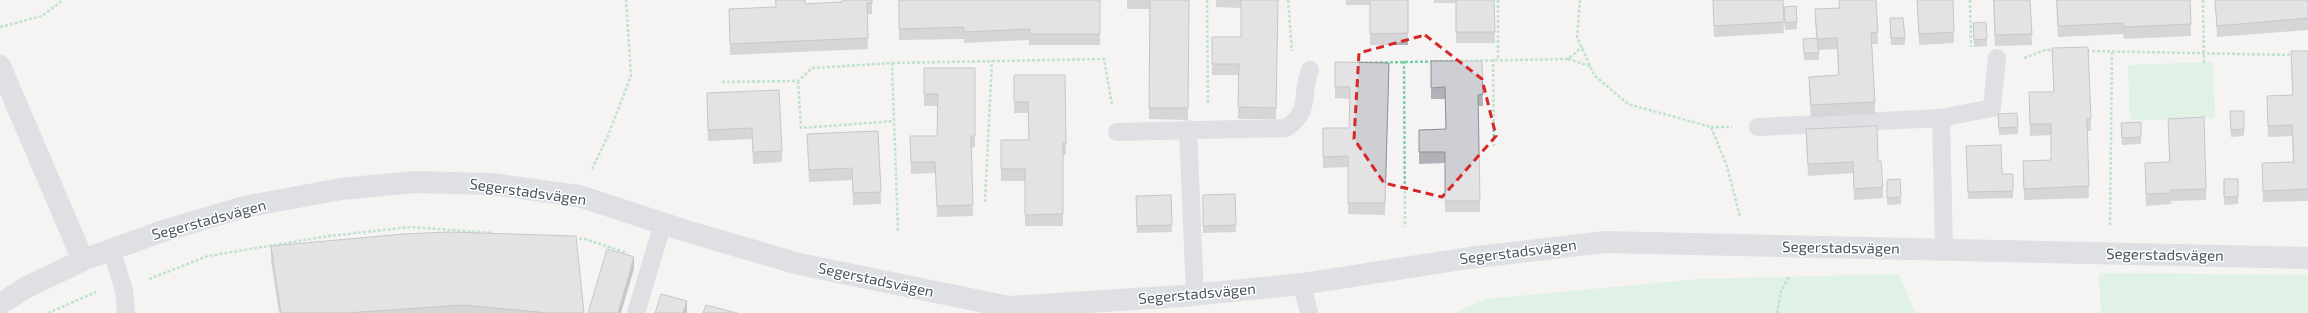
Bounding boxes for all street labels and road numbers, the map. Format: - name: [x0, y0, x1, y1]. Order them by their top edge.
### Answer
- street label: Segerstadsvägen: [469, 174, 588, 208]
- street label: Segerstadsvägen: [150, 195, 268, 243]
- street label: Segerstadsvägen: [1458, 235, 1577, 267]
- street label: Segerstadsvägen: [1782, 237, 1900, 257]
- street label: Segerstadsvägen: [2106, 244, 2224, 264]
- street label: Segerstadsvägen: [817, 258, 936, 300]
- street label: Segerstadsvägen: [1137, 279, 1256, 307]

